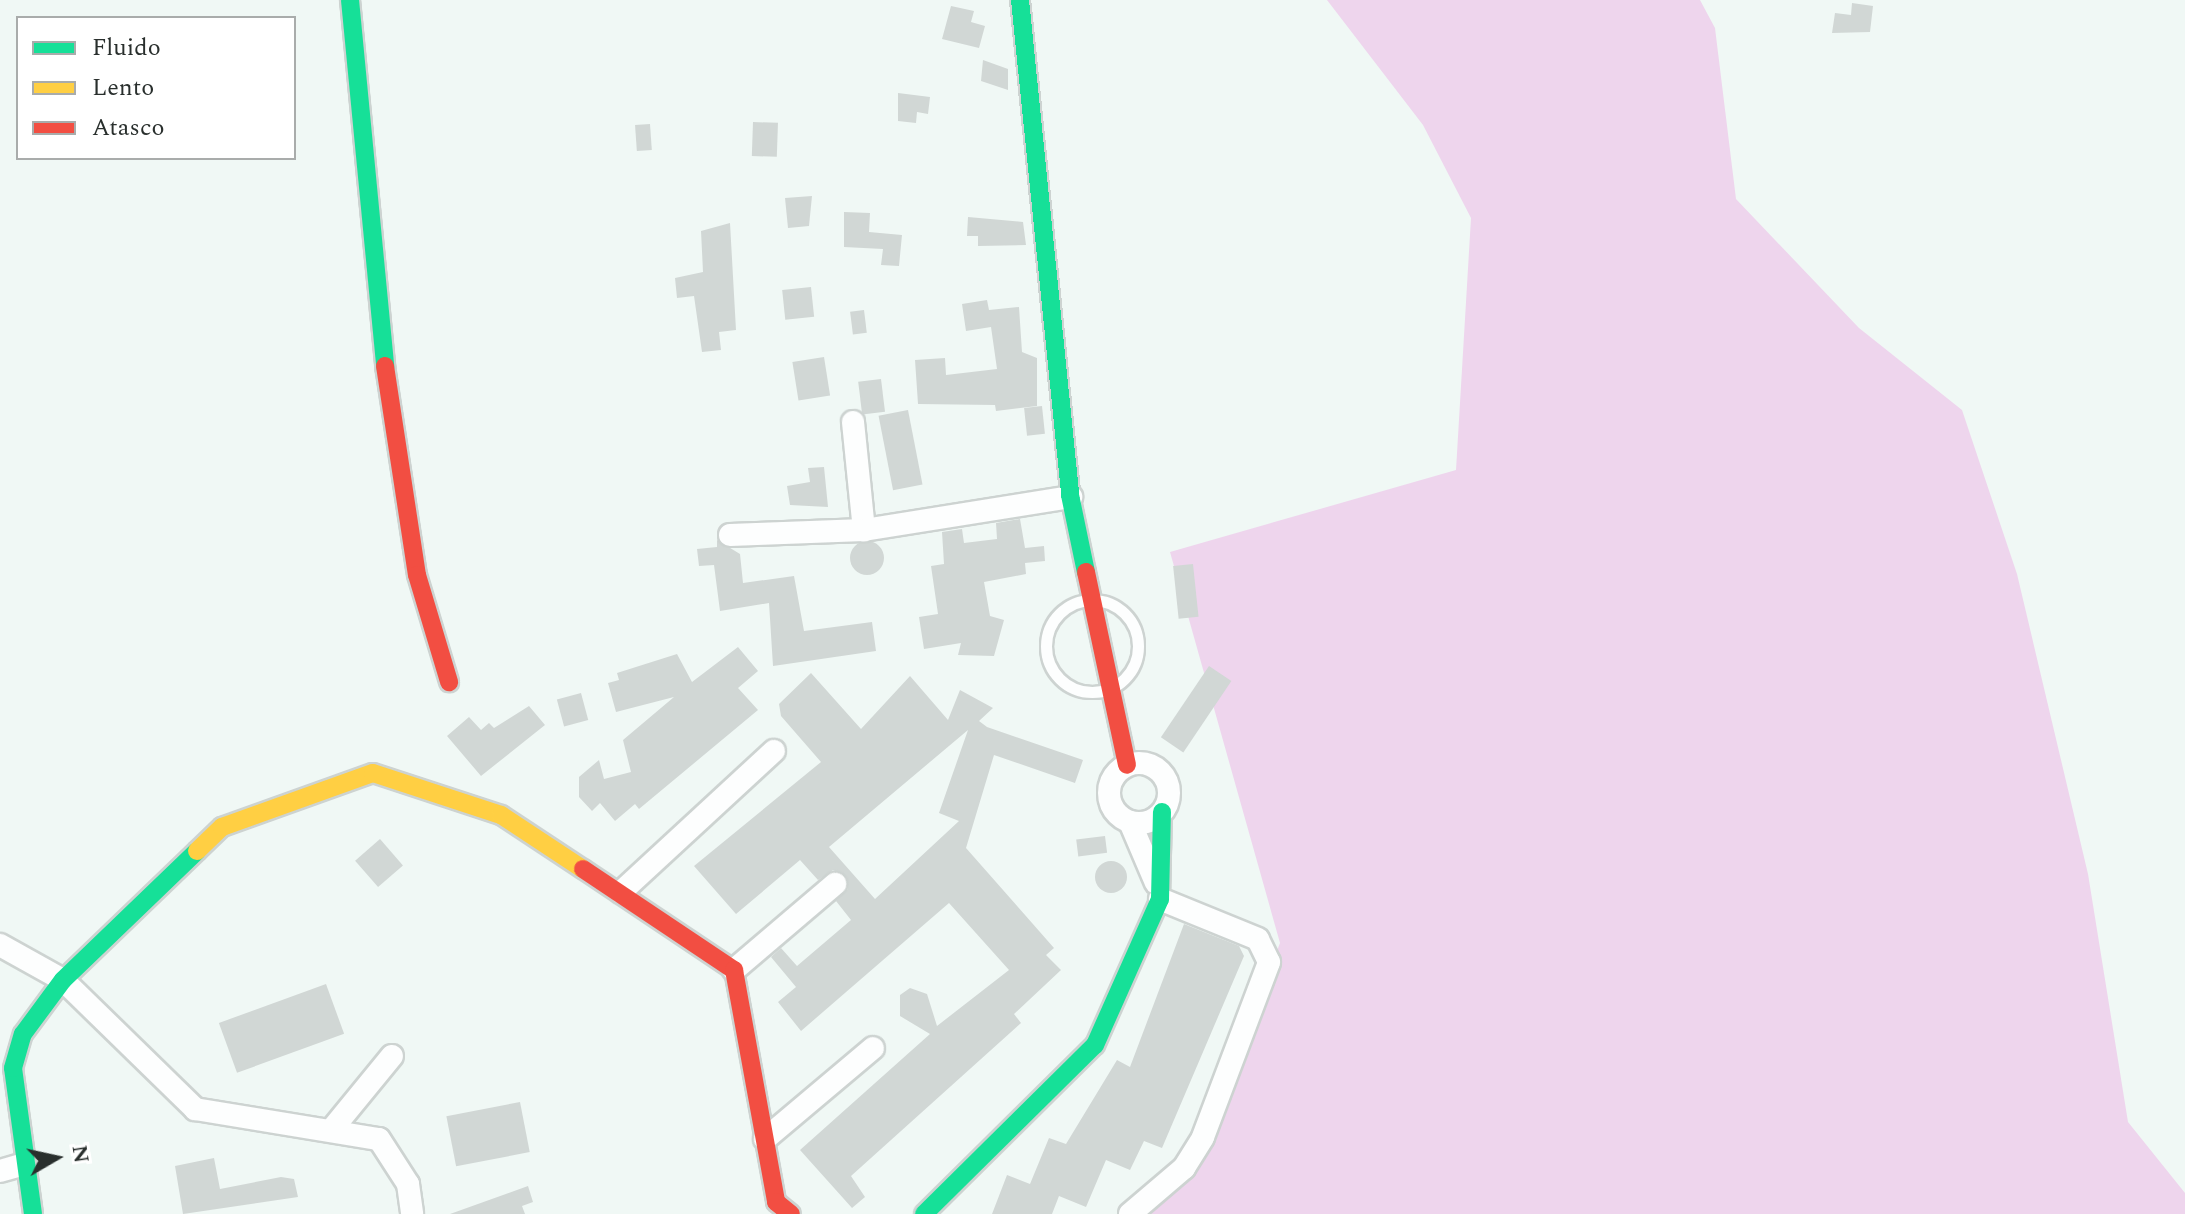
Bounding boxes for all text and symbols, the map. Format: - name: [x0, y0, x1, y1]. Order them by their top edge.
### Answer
- legend: [16, 16, 296, 160]
- text: Fluido: [92, 30, 161, 66]
- text: Lento: [92, 70, 154, 106]
- text: Atasco: [92, 110, 164, 146]
- north arrow: [16, 1118, 96, 1198]
- text: N: [62, 1143, 98, 1166]

